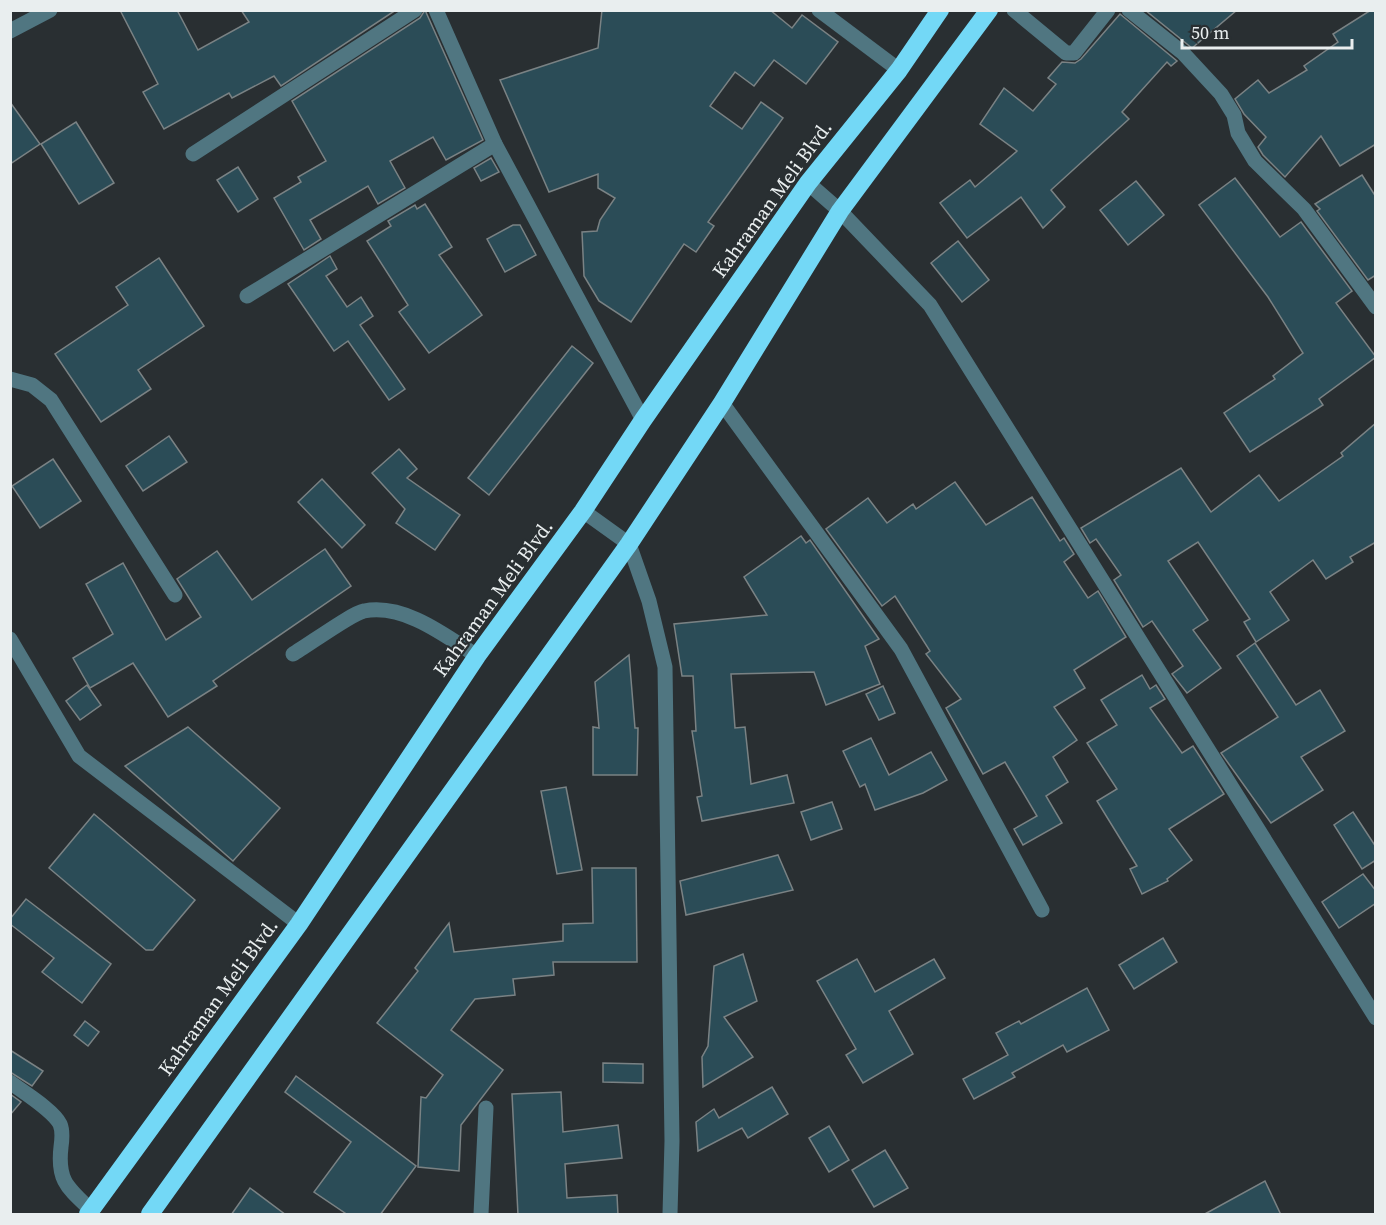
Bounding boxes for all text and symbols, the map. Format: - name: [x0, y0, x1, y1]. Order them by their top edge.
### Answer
- scale bar: [1182, 12, 1352, 50]
- text: 50 m: [1191, 20, 1229, 45]
- street label: Kahraman Meli Blvd.: [705, 115, 839, 283]
- street label: Kahraman Meli Blvd.: [426, 514, 560, 682]
- street label: Kahraman Meli Blvd.: [151, 913, 285, 1081]

